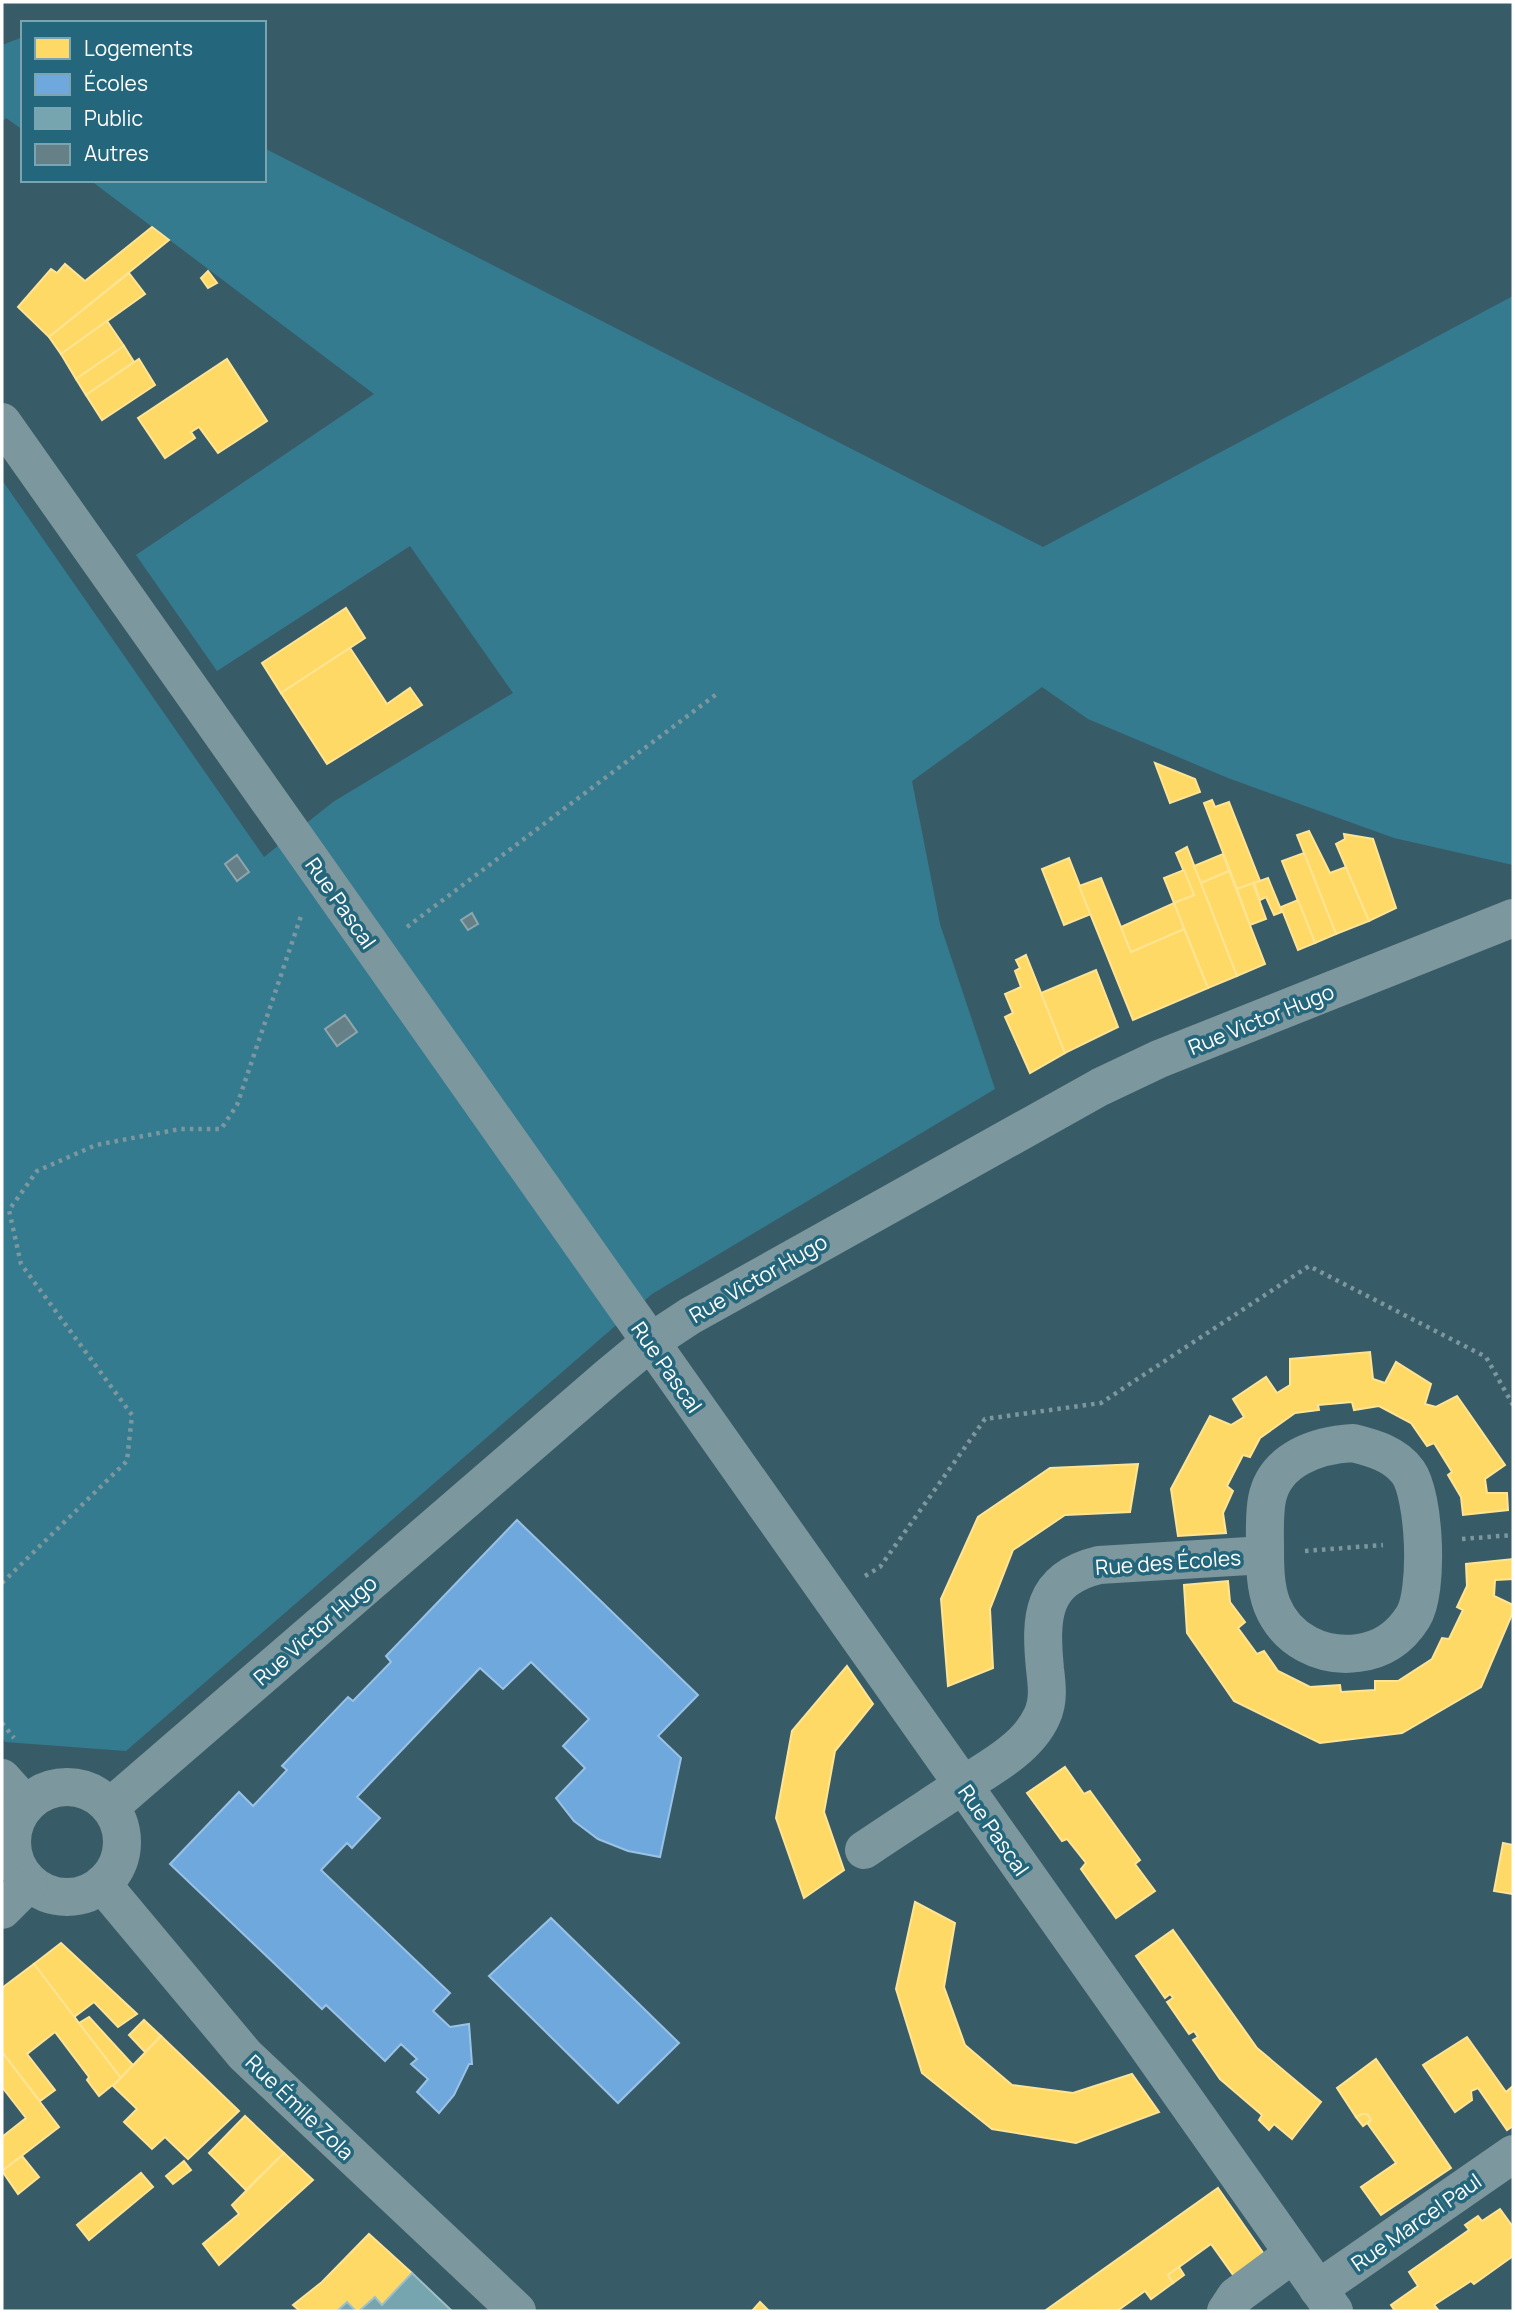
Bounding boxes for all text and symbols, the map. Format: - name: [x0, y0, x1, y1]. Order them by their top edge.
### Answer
- legend: [21, 21, 266, 182]
- text: Logements: [84, 34, 193, 62]
- text: Écoles: [84, 69, 148, 97]
- text: Public: [84, 104, 143, 132]
- text: Autres: [84, 139, 149, 167]
- street label: Rue Pascal: [299, 852, 383, 954]
- street label: Rue Victor Hugo: [1184, 977, 1338, 1061]
- street label: Rue Victor Hugo: [684, 1227, 832, 1329]
- street label: Rue Pascal: [625, 1316, 709, 1418]
- street label: Rue des Écoles: [1094, 1543, 1242, 1581]
- street label: Rue Victor Hugo: [247, 1569, 383, 1691]
- street label: Rue Pascal: [952, 1779, 1036, 1881]
- street label: Rue Émile Zola: [240, 2048, 360, 2166]
- street label: Rue Marcel Paul: [1345, 2167, 1487, 2277]

